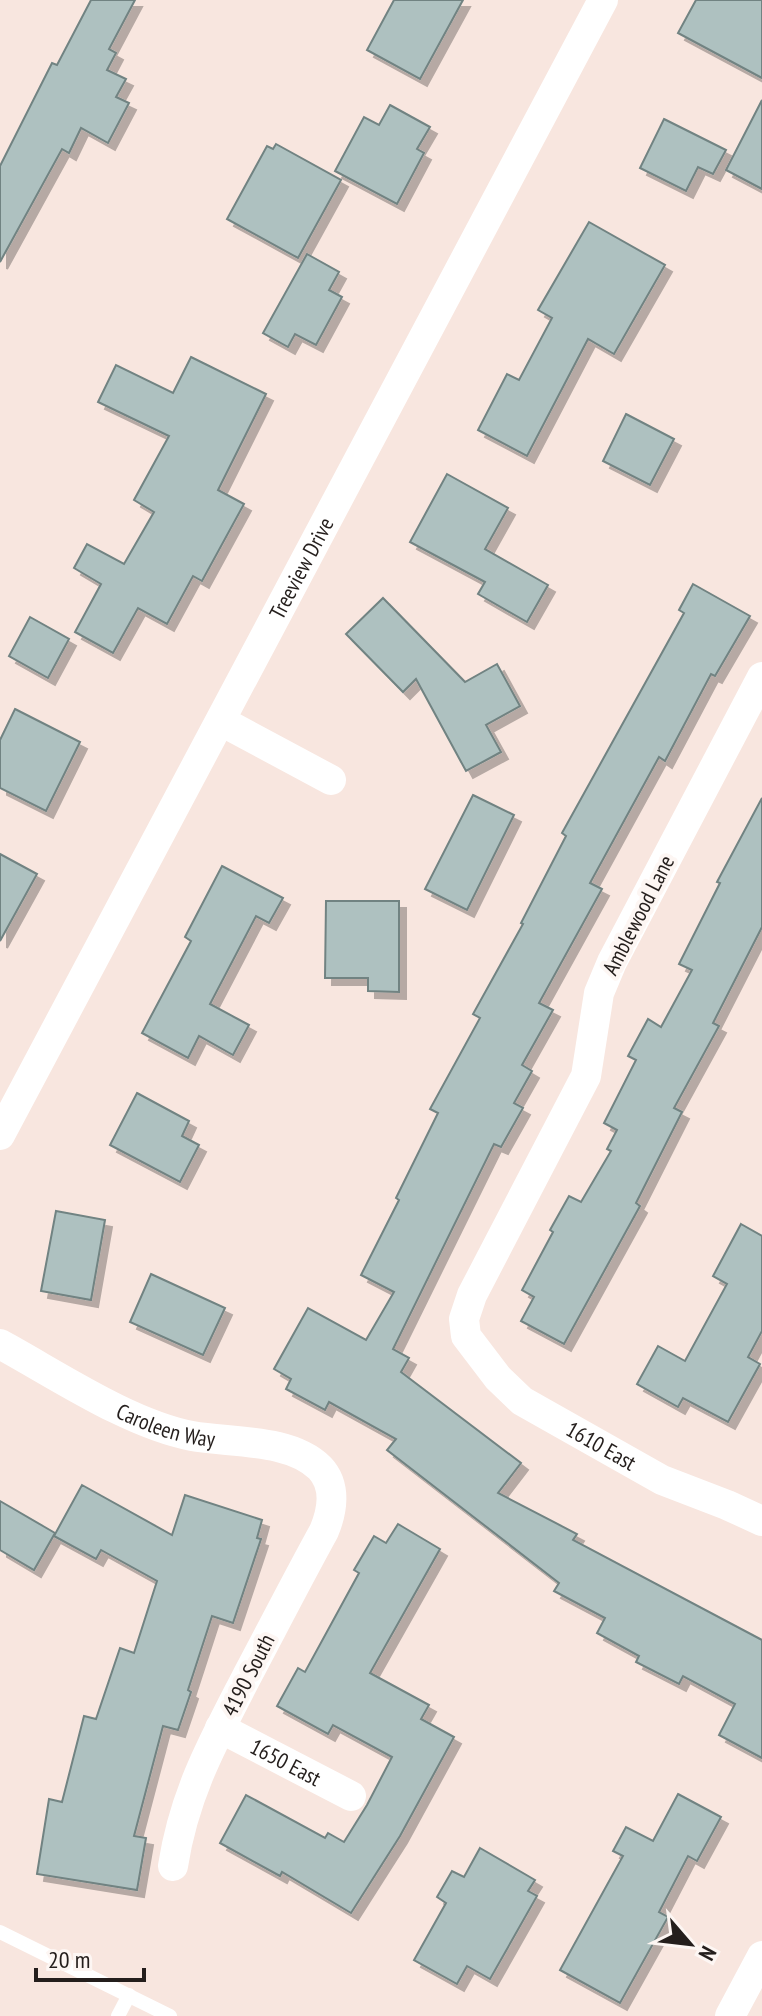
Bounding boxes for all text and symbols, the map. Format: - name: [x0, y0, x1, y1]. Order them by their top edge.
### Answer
- street label: Treeview Drive: [263, 512, 340, 624]
- street label: Amblewood Lane: [596, 850, 680, 980]
- street label: Caroleen Way: [112, 1397, 217, 1453]
- street label: 1610 East: [561, 1415, 641, 1477]
- street label: 4190 South: [215, 1629, 281, 1721]
- street label: 1650 East: [245, 1732, 326, 1792]
- north arrow: [650, 1904, 730, 1984]
- scale bar: [36, 1932, 144, 1982]
- text: N: [693, 1942, 723, 1965]
- text: 20 m: [48, 1944, 90, 1975]

